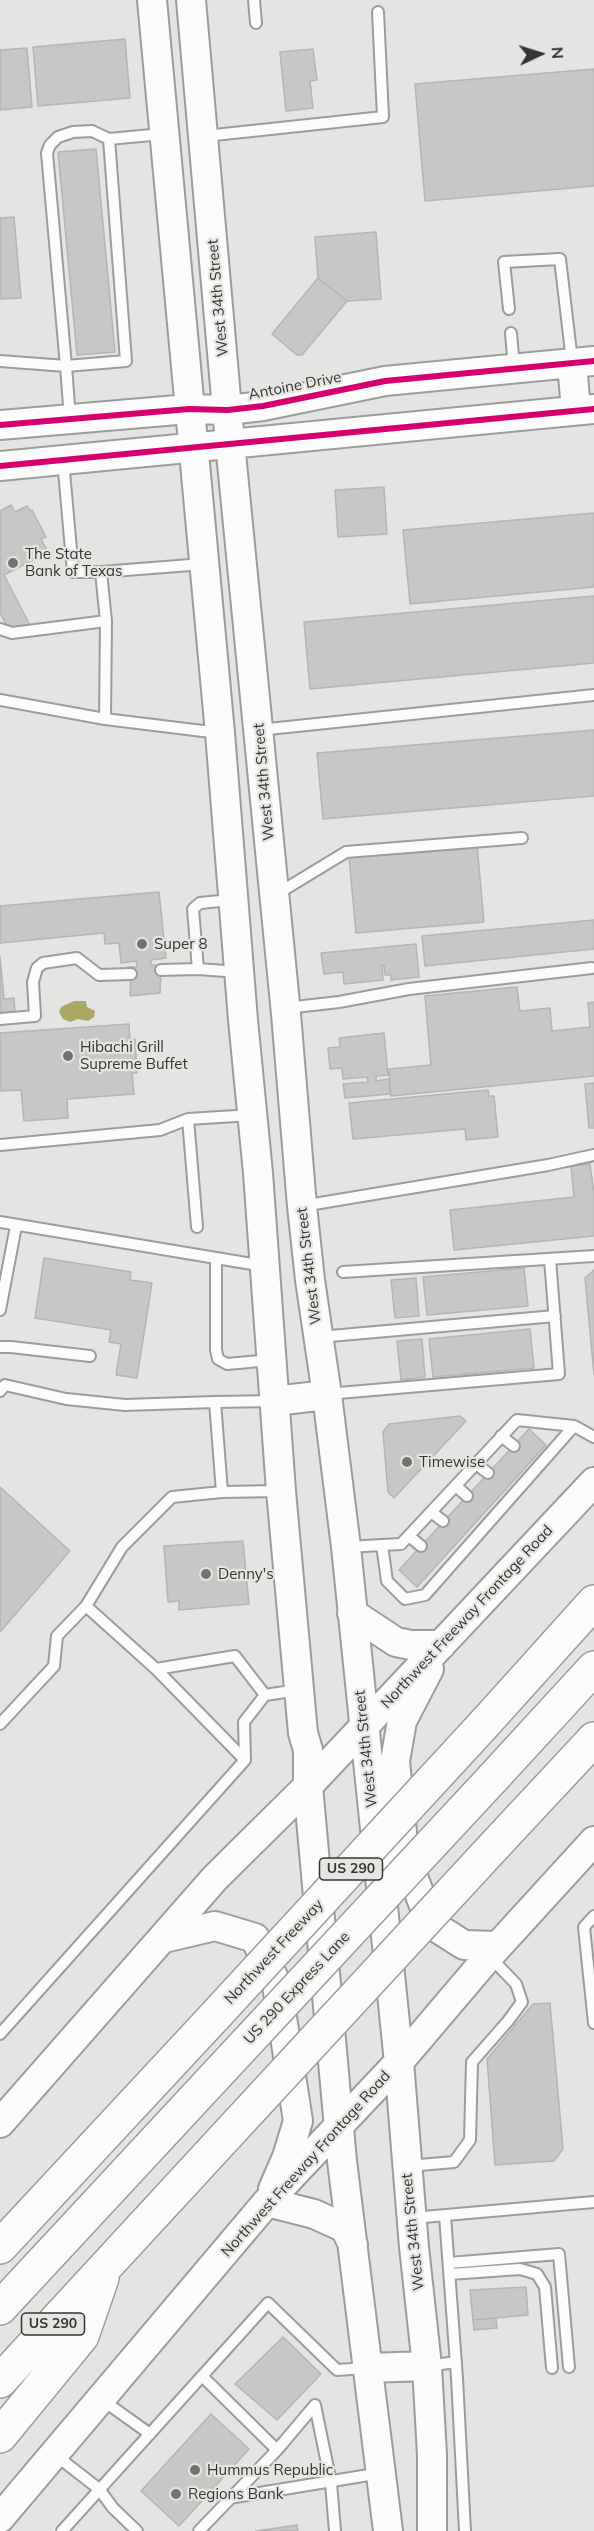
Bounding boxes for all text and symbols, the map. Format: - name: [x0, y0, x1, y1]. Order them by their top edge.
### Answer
- north arrow: [510, 24, 570, 84]
- text: N: [548, 46, 568, 59]
- street label: West 34th Street: [204, 238, 232, 358]
- street label: Antoine Drive: [247, 368, 343, 404]
- place label: The State Bank of Texas: [25, 545, 123, 580]
- marker: The State Bank of Texas: [6, 556, 20, 570]
- street label: West 34th Street: [250, 722, 278, 842]
- place label: Super 8: [154, 935, 208, 953]
- marker: Super 8: [135, 937, 149, 951]
- place label: Hibachi Grill Supreme Buffet: [80, 1038, 188, 1073]
- marker: Hibachi Grill Supreme Buffet: [61, 1049, 75, 1063]
- street label: West 34th Street: [293, 1206, 325, 1326]
- place label: Timewise: [419, 1453, 485, 1471]
- marker: Timewise: [400, 1455, 414, 1469]
- street label: Northwest Freeway Frontage Road: [377, 1522, 557, 1712]
- place label: Denny's: [218, 1565, 274, 1583]
- marker: Denny's: [199, 1567, 213, 1581]
- street label: West 34th Street: [351, 1689, 381, 1809]
- road number: US 290: [320, 1858, 382, 1880]
- street label: Northwest Freeway: [221, 1896, 327, 2008]
- street label: US 290 Express Lane: [240, 1928, 354, 2048]
- street label: Northwest Freeway Frontage Road: [218, 2067, 394, 2261]
- street label: West 34th Street: [398, 2172, 428, 2292]
- road number: US 290: [22, 2313, 84, 2335]
- place label: Hummus Republic: [207, 2461, 333, 2479]
- marker: Hummus Republic: [188, 2463, 202, 2477]
- place label: Regions Bank: [188, 2485, 283, 2503]
- marker: Regions Bank: [169, 2487, 183, 2501]

